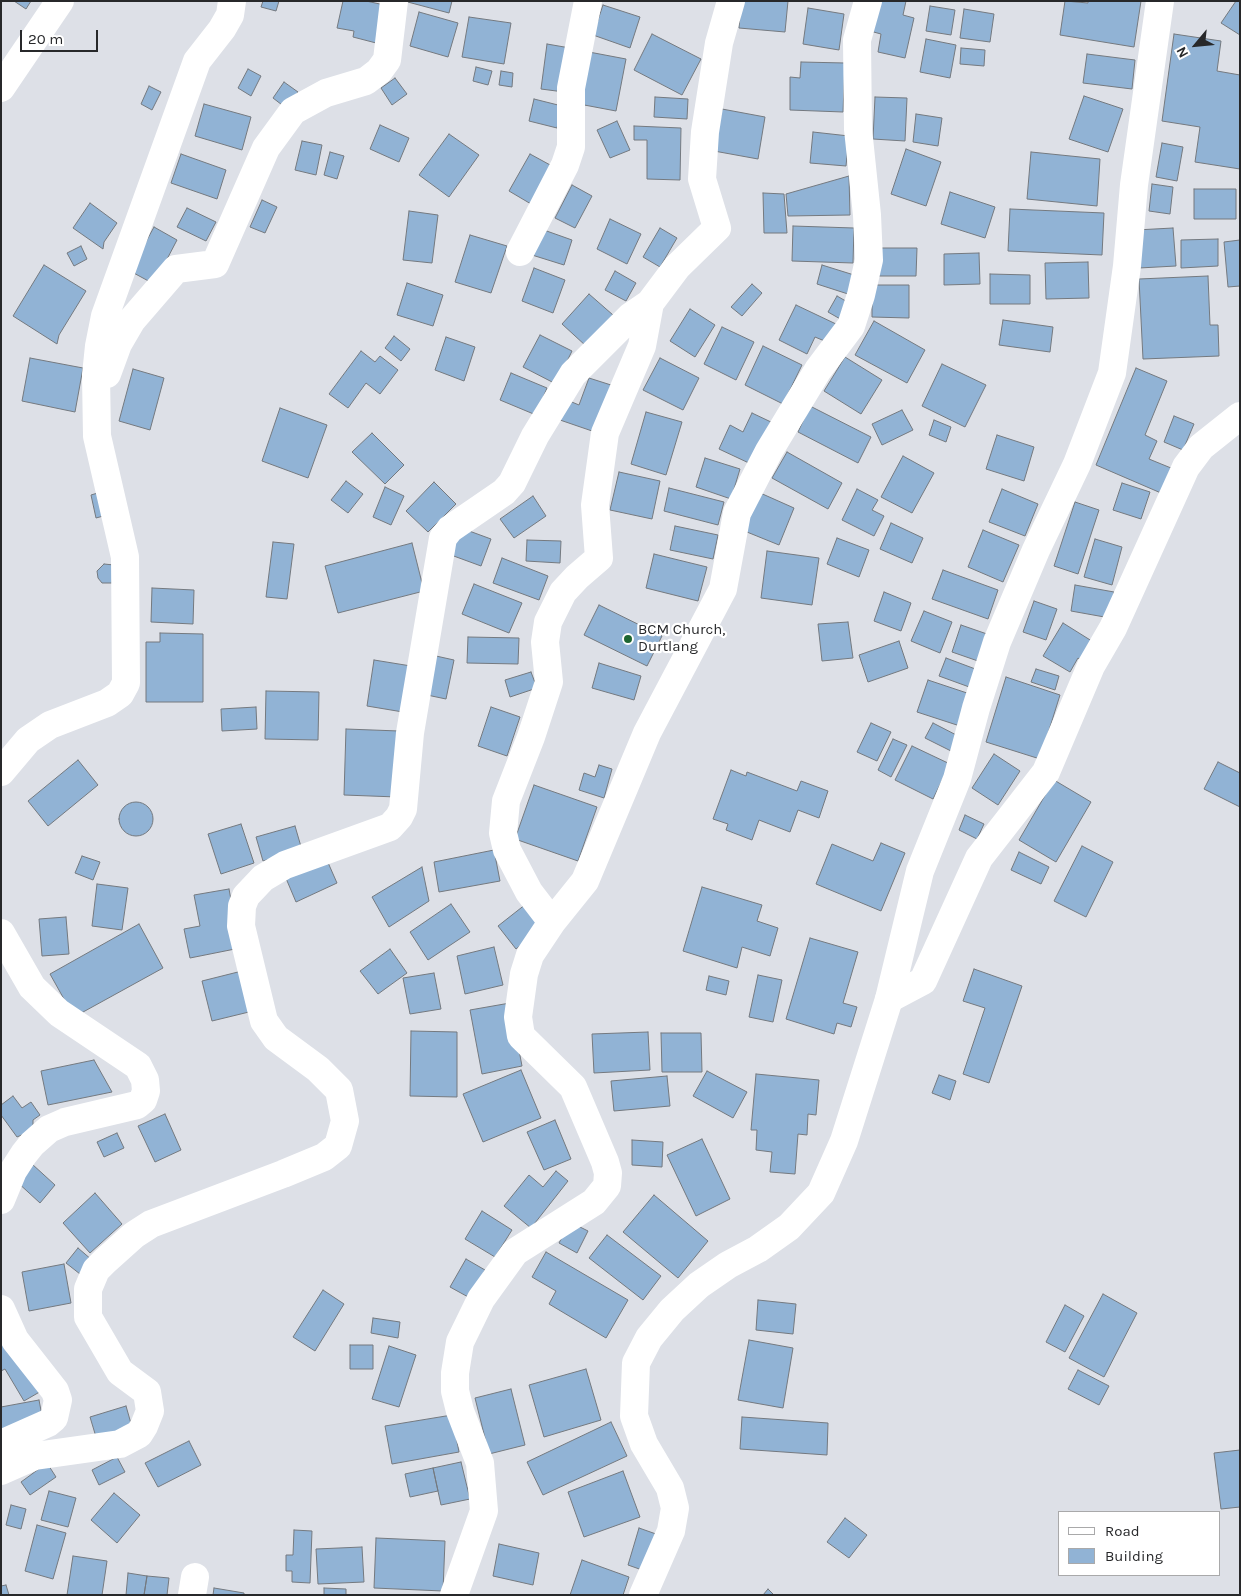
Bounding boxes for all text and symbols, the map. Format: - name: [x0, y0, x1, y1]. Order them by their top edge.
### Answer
- scale bar: [22, 20, 100, 52]
- north arrow: [1171, 20, 1221, 70]
- text: 20 m: [28, 30, 63, 48]
- text: N: [1172, 44, 1192, 61]
- place label: BCM Church, Durtlang: [638, 621, 725, 656]
- marker: BCM Church, Durtlang: [622, 633, 634, 645]
- legend: [1058, 1511, 1221, 1576]
- text: Road: [1105, 1522, 1140, 1540]
- text: Building: [1105, 1547, 1163, 1565]

